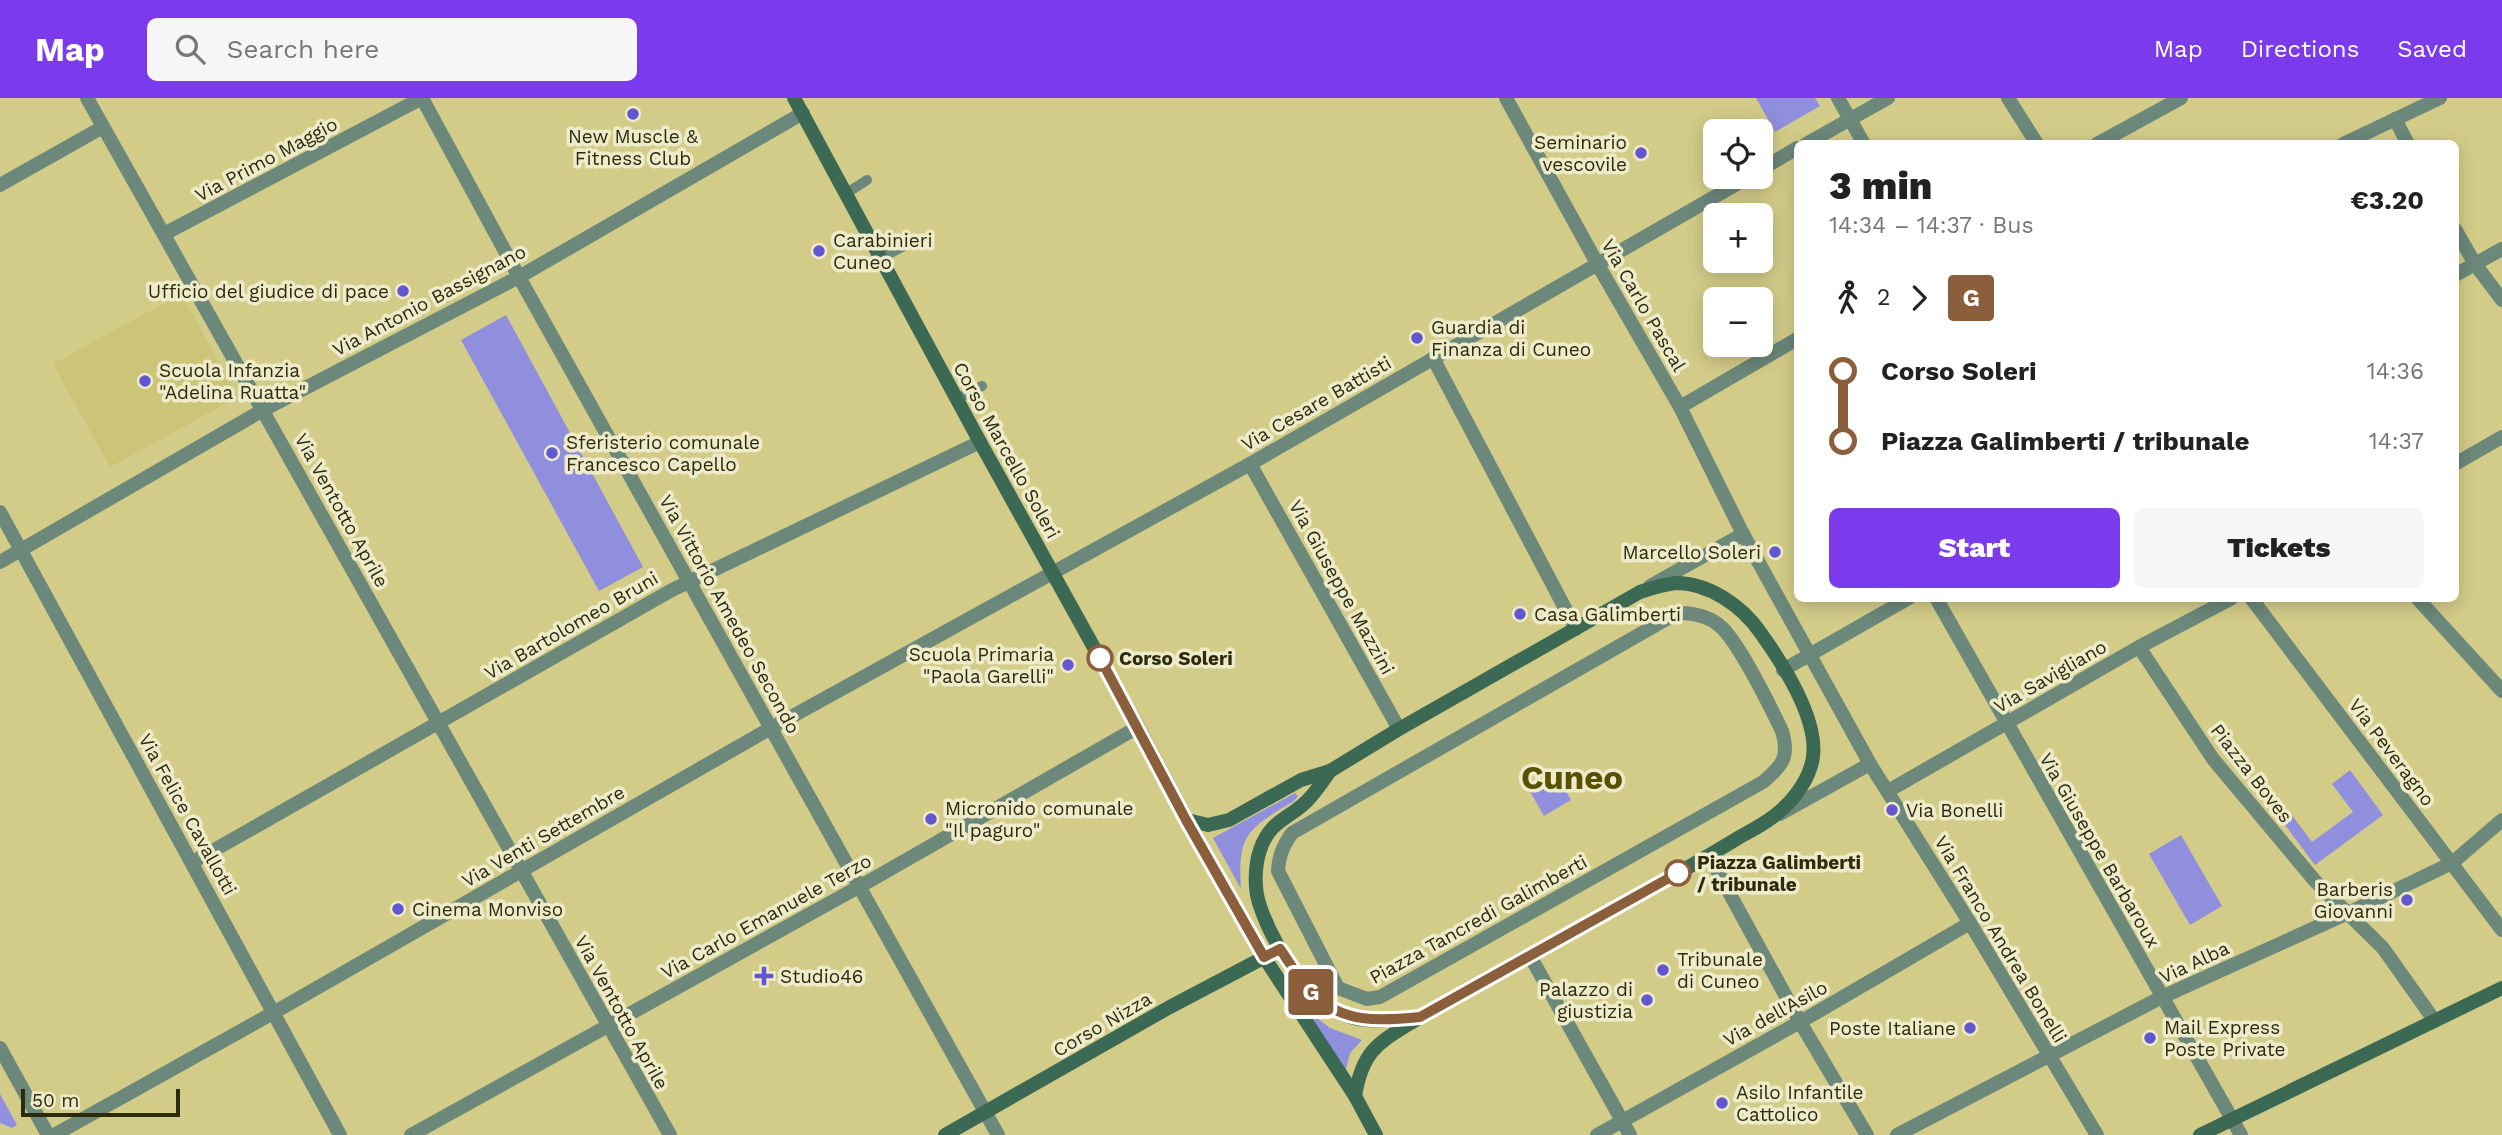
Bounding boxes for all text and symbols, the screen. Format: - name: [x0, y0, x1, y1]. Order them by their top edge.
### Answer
- search box: [147, 18, 637, 81]
- text: Map: [35, 30, 105, 69]
- icon: search: [171, 30, 209, 68]
- text: Search here: [227, 34, 379, 64]
- text: Map: [2154, 35, 2203, 63]
- text: Directions: [2241, 35, 2359, 63]
- text: Saved: [2397, 35, 2467, 63]
- marker: New Muscle & Fitness Club: [625, 106, 641, 122]
- street label: Via Primo Maggio: [191, 112, 341, 207]
- map controls: [1703, 119, 1773, 357]
- button: locate: [1703, 119, 1773, 189]
- place label: New Muscle & Fitness Club: [568, 125, 698, 170]
- place label: Seminario vescovile: [1534, 131, 1627, 176]
- marker: Seminario vescovile: [1633, 145, 1649, 161]
- text: 3 min: [1829, 164, 1932, 208]
- text: €3.20: [2351, 185, 2424, 215]
- button: +: [1703, 203, 1773, 273]
- text: 14:34 – 14:37 · Bus: [1829, 212, 2034, 239]
- place label: Carabinieri Cuneo: [833, 229, 933, 274]
- street label: Via Carlo Pascal: [1596, 235, 1691, 376]
- street label: Via Antonio Bassignano: [329, 240, 530, 361]
- marker: Carabinieri Cuneo: [811, 243, 827, 259]
- icon: walk: [1829, 279, 1867, 317]
- icon: forward: [1900, 279, 1938, 317]
- place label: Ufficio del giudice di pace: [148, 280, 389, 303]
- marker: Ufficio del giudice di pace: [395, 283, 411, 299]
- text: 2: [1877, 284, 1890, 311]
- text: G: [1962, 284, 1980, 312]
- button: −: [1703, 287, 1773, 357]
- place label: Guardia di Finanza di Cuneo: [1431, 316, 1591, 361]
- marker: Guardia di Finanza di Cuneo: [1409, 330, 1425, 346]
- street label: Via Cesare Battisti: [1237, 351, 1395, 456]
- text: Corso Soleri: [1881, 356, 2037, 386]
- street label: Corso Marcello Soleri: [948, 358, 1065, 543]
- text: 14:36: [2367, 358, 2424, 385]
- place label: Scuola Infanzia "Adelina Ruatta": [159, 359, 306, 404]
- marker: Scuola Infanzia "Adelina Ruatta": [137, 373, 153, 389]
- text: Piazza Galimberti / tribunale: [1881, 426, 2250, 456]
- text: 14:37: [2369, 428, 2424, 455]
- street label: Via Ventotto Aprile: [290, 429, 393, 591]
- place label: Sferisterio comunale Francesco Capello: [566, 431, 760, 476]
- marker: Sferisterio comunale Francesco Capello: [544, 445, 560, 461]
- street label: Via Vittorio Amedeo Secondo: [654, 491, 805, 738]
- street label: Via Giuseppe Mazzini: [1284, 496, 1399, 679]
- button: Start: [1829, 508, 2120, 588]
- button: Tickets: [2134, 508, 2424, 588]
- place label: Marcello Soleri: [1622, 541, 1761, 564]
- marker: Marcello Soleri: [1767, 544, 1783, 560]
- street label: Via Bartolomeo Bruni: [480, 566, 662, 685]
- place label: Casa Galimberti: [1534, 603, 1681, 626]
- marker: Casa Galimberti: [1512, 606, 1528, 622]
- street label: Via Savigliano: [1990, 635, 2111, 718]
- place label: Scuola Primaria "Paola Garelli": [909, 643, 1054, 688]
- marker: Corso Soleri: [1087, 645, 1113, 671]
- place label: Corso Soleri: [1119, 647, 1233, 670]
- marker: Scuola Primaria "Paola Garelli": [1060, 657, 1076, 673]
- street label: Via Peveragno: [2344, 694, 2439, 811]
- street label: Piazza Boves: [2206, 719, 2297, 827]
- street label: Via Felice Cavallotti: [134, 729, 242, 899]
- street label: Via Giuseppe Barbaroux: [2034, 749, 2165, 952]
- district label: Cuneo: [1521, 758, 1623, 797]
- street label: Via Venti Settembre: [458, 780, 629, 892]
- place label: Micronido comunale "Il paguro": [945, 797, 1134, 842]
- place label: Via Bonelli: [1906, 799, 2003, 822]
- marker: Via Bonelli: [1884, 802, 1900, 818]
- marker: Micronido comunale "Il paguro": [923, 811, 939, 827]
- street label: Via Franco Andrea Bonelli: [1930, 832, 2072, 1047]
- street label: Via Carlo Emanuele Terzo: [657, 849, 875, 984]
- street label: Piazza Tancredi Galimberti: [1365, 850, 1591, 989]
- place label: Piazza Galimberti / tribunale: [1697, 851, 1861, 896]
- marker: Piazza Galimberti / tribunale: [1665, 860, 1691, 886]
- place label: Barberis Giovanni: [2314, 878, 2393, 923]
- marker: Barberis Giovanni: [2399, 892, 2415, 908]
- place label: Cinema Monviso: [412, 898, 563, 921]
- marker: Cinema Monviso: [390, 901, 406, 917]
- street label: Via Ventotto Aprile: [570, 931, 673, 1093]
- street label: Via Alba: [2156, 936, 2233, 989]
- place label: Tribunale di Cuneo: [1677, 948, 1763, 993]
- marker: Tribunale di Cuneo: [1655, 962, 1671, 978]
- place label: Studio46: [780, 965, 863, 988]
- marker: Studio46: [754, 966, 774, 986]
- line badge: G: [1288, 969, 1334, 1015]
- street label: Via dell'Asilo: [1719, 975, 1831, 1051]
- text: G: [1302, 978, 1320, 1006]
- place label: Palazzo di giustizia: [1539, 978, 1633, 1023]
- street label: Corso Nizza: [1049, 987, 1156, 1062]
- marker: Palazzo di giustizia: [1639, 992, 1655, 1008]
- place label: Mail Express Poste Private: [2164, 1016, 2286, 1061]
- place label: Poste Italiane: [1829, 1017, 1956, 1040]
- marker: Poste Italiane: [1962, 1020, 1978, 1036]
- marker: Mail Express Poste Private: [2142, 1030, 2158, 1046]
- place label: Asilo Infantile Cattolico: [1736, 1081, 1863, 1126]
- scale bar: [21, 1086, 180, 1118]
- text: 50 m: [32, 1089, 79, 1112]
- marker: Asilo Infantile Cattolico: [1714, 1095, 1730, 1111]

